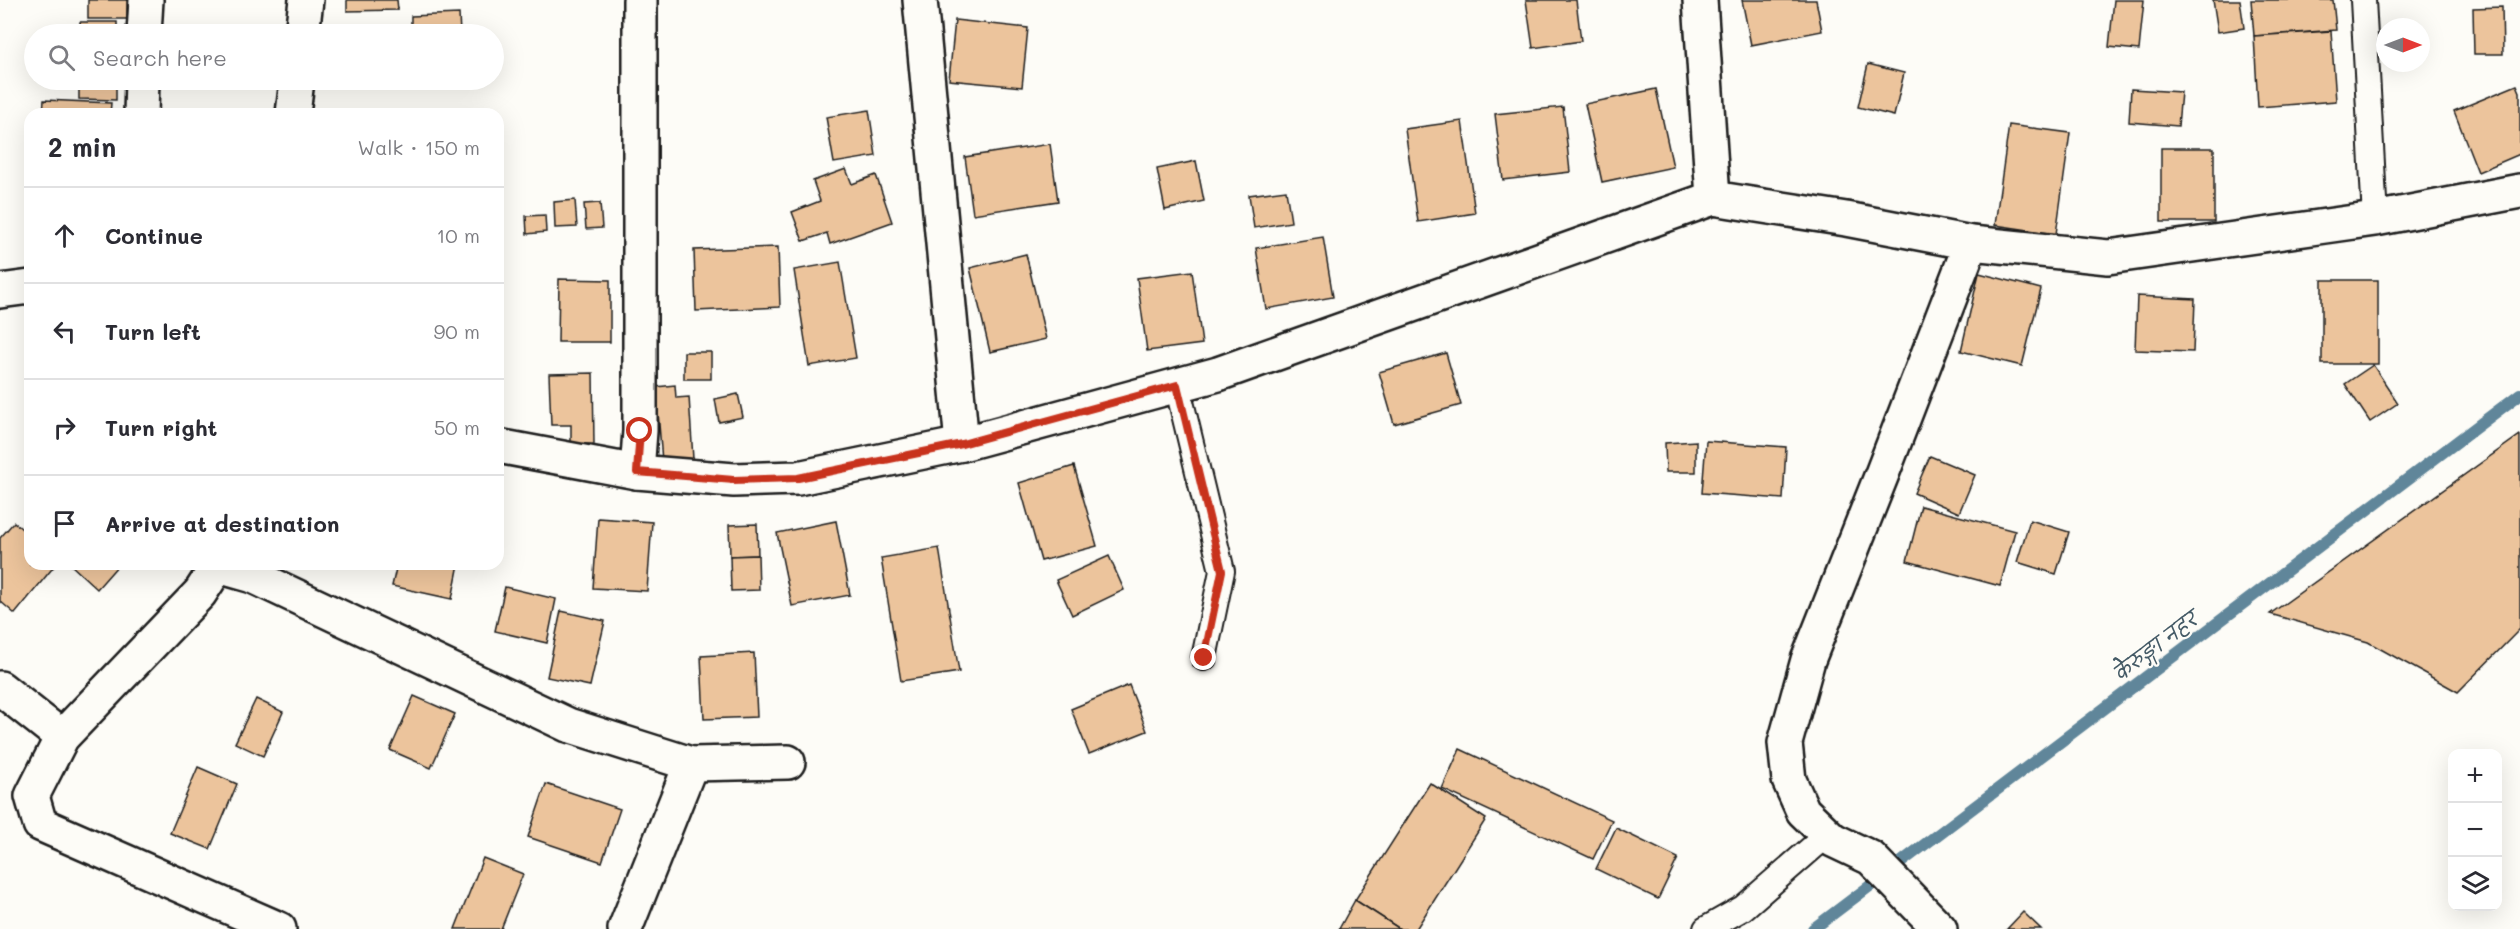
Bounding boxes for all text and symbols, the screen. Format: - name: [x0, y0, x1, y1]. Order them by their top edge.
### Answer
- north arrow: [2376, 18, 2430, 72]
- search box: [24, 24, 504, 90]
- icon: search: [45, 41, 78, 74]
- text: Search here: [93, 43, 227, 72]
- text: 2 min: [48, 130, 116, 164]
- text: Walk · 150 m: [358, 134, 480, 160]
- icon: ahead: [48, 219, 81, 252]
- text: Continue: [105, 221, 203, 250]
- text: 10 m: [436, 222, 480, 248]
- icon: left: [48, 315, 81, 348]
- text: Turn left: [105, 317, 201, 346]
- text: 90 m: [434, 318, 480, 344]
- icon: right: [48, 411, 81, 444]
- text: Turn right: [105, 413, 217, 442]
- text: 50 m: [434, 414, 480, 440]
- route start: [626, 417, 652, 443]
- icon: arrive: [48, 507, 81, 540]
- text: Arrive at destination: [105, 509, 340, 538]
- water label: केेरुङ्गा नहर: [2106, 600, 2208, 689]
- route end: [1190, 644, 1216, 670]
- map controls: [2448, 749, 2502, 911]
- button: +: [2448, 749, 2502, 803]
- button: −: [2448, 803, 2502, 857]
- button: layers: [2448, 857, 2502, 911]

